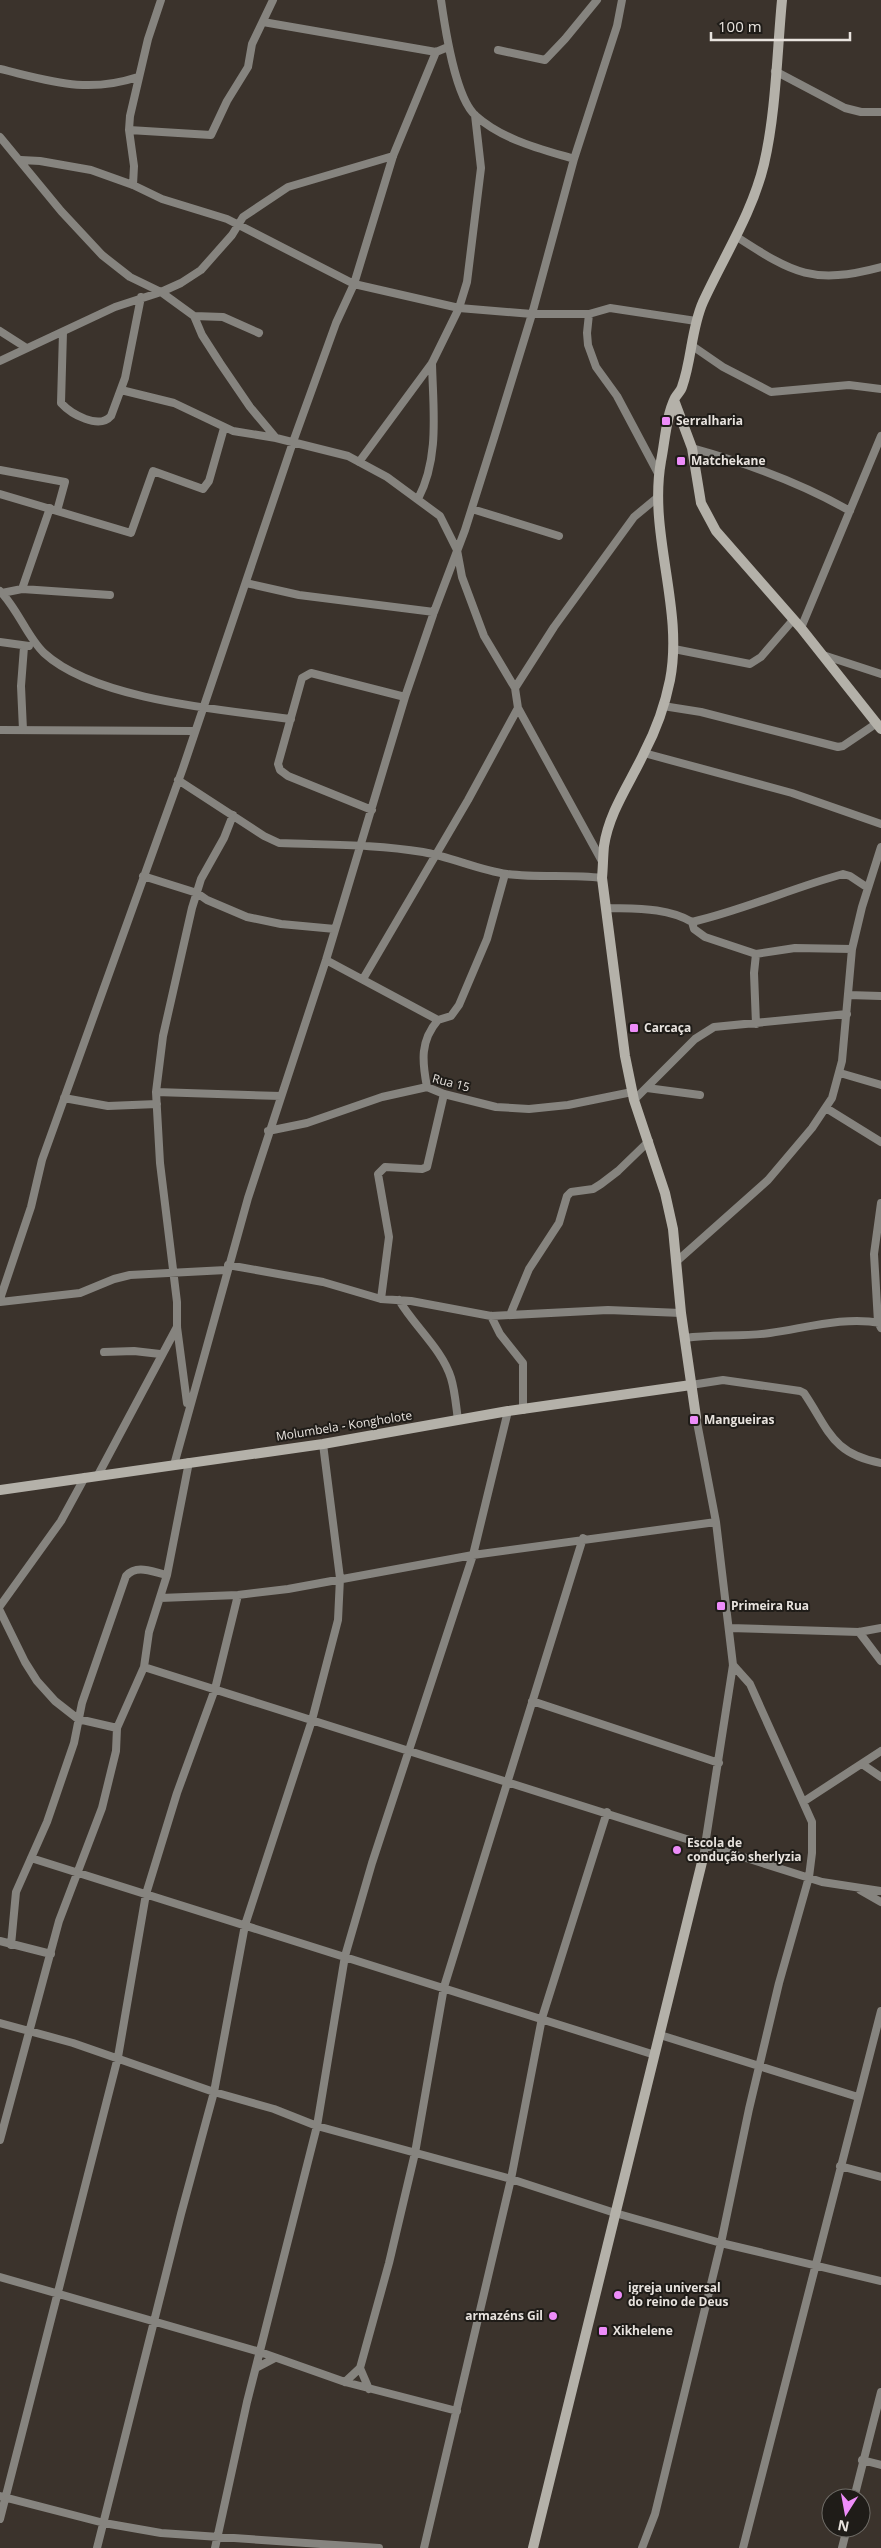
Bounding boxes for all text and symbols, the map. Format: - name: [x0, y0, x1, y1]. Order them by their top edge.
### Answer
- scale bar: [711, 10, 850, 42]
- text: 100 m: [718, 16, 762, 36]
- place label: Serralharia: [676, 412, 743, 429]
- marker: Serralharia: [660, 415, 672, 427]
- place label: Matchekane: [691, 452, 766, 469]
- marker: Matchekane: [675, 455, 687, 467]
- place label: Carcaça: [644, 1019, 691, 1036]
- marker: Carcaça: [628, 1022, 640, 1034]
- street label: Rua 15: [430, 1069, 472, 1096]
- street label: Molumbela - Kongholote: [275, 1406, 413, 1445]
- place label: Mangueiras: [704, 1411, 775, 1428]
- marker: Mangueiras: [688, 1414, 700, 1426]
- place label: Primeira Rua: [731, 1597, 809, 1614]
- marker: Primeira Rua: [715, 1600, 727, 1612]
- place label: Escola de condução sherlyzia: [687, 1834, 802, 1865]
- marker: Escola de condução sherlyzia: [671, 1844, 683, 1856]
- place label: igreja universal do reino de Deus: [628, 2279, 728, 2310]
- marker: igreja universal do reino de Deus: [612, 2289, 624, 2301]
- place label: armazéns Gil: [465, 2307, 543, 2324]
- marker: armazéns Gil: [547, 2310, 559, 2322]
- place label: Xikhelene: [613, 2322, 673, 2339]
- marker: Xikhelene: [597, 2325, 609, 2337]
- north arrow: [821, 2488, 871, 2538]
- text: N: [836, 2516, 851, 2537]

